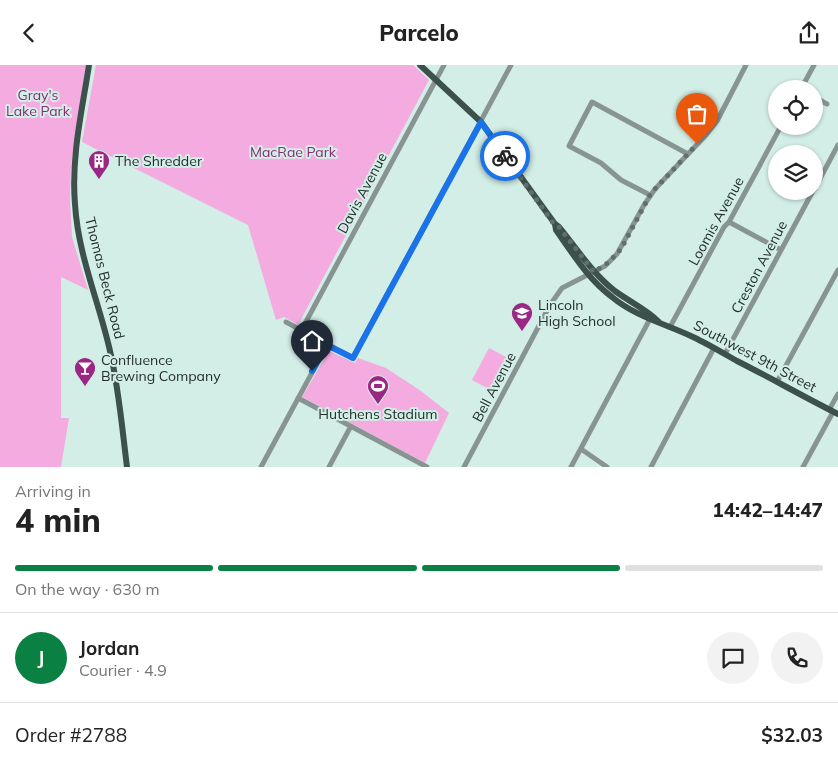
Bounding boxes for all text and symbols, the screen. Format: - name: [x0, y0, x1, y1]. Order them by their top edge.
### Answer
- icon: back: [15, 19, 43, 47]
- text: Parcelo: [379, 19, 459, 47]
- icon: share: [795, 19, 823, 47]
- map controls: [768, 80, 823, 200]
- button: locate: [768, 80, 823, 135]
- park label: Gray's Lake Park: [6, 86, 71, 120]
- pin: [676, 93, 718, 144]
- icon: bag: [683, 100, 711, 128]
- courier: [480, 131, 530, 181]
- icon: bike: [491, 142, 519, 170]
- park label: MacRae Park: [250, 143, 337, 161]
- button: layers: [768, 145, 823, 200]
- building icon: The Shredder: [87, 149, 111, 180]
- street label: Davis Avenue: [333, 150, 391, 236]
- place label: The Shredder: [115, 152, 203, 170]
- street label: Loomis Avenue: [684, 174, 748, 268]
- street label: Thomas Beck Road: [81, 215, 129, 341]
- street label: Creston Avenue: [727, 218, 791, 316]
- place label: Lincoln High School: [538, 296, 616, 330]
- school or university icon: Lincoln High School: [510, 301, 534, 332]
- street label: Southwest 9th Street: [690, 316, 820, 396]
- pin: [291, 320, 333, 371]
- icon: home: [298, 327, 326, 355]
- street label: Bell Avenue: [468, 349, 520, 425]
- place label: Confluence Brewing Company: [101, 351, 221, 385]
- bar icon: Confluence Brewing Company: [73, 356, 97, 387]
- sports icon: Hutchens Stadium: [366, 374, 390, 405]
- place label: Hutchens Stadium: [318, 405, 438, 423]
- text: Arriving in: [15, 481, 91, 501]
- text: 14:42–14:47: [712, 498, 823, 522]
- text: 4 min: [15, 500, 101, 540]
- text: On the way · 630 m: [15, 579, 160, 599]
- button: chat: [707, 632, 759, 684]
- button: phone: [771, 632, 823, 684]
- text: Jordan: [79, 636, 139, 660]
- text: J: [38, 646, 44, 670]
- text: Courier · 4.9: [79, 660, 167, 680]
- text: Order #2788: [15, 723, 127, 747]
- text: $32.03: [761, 723, 823, 747]

